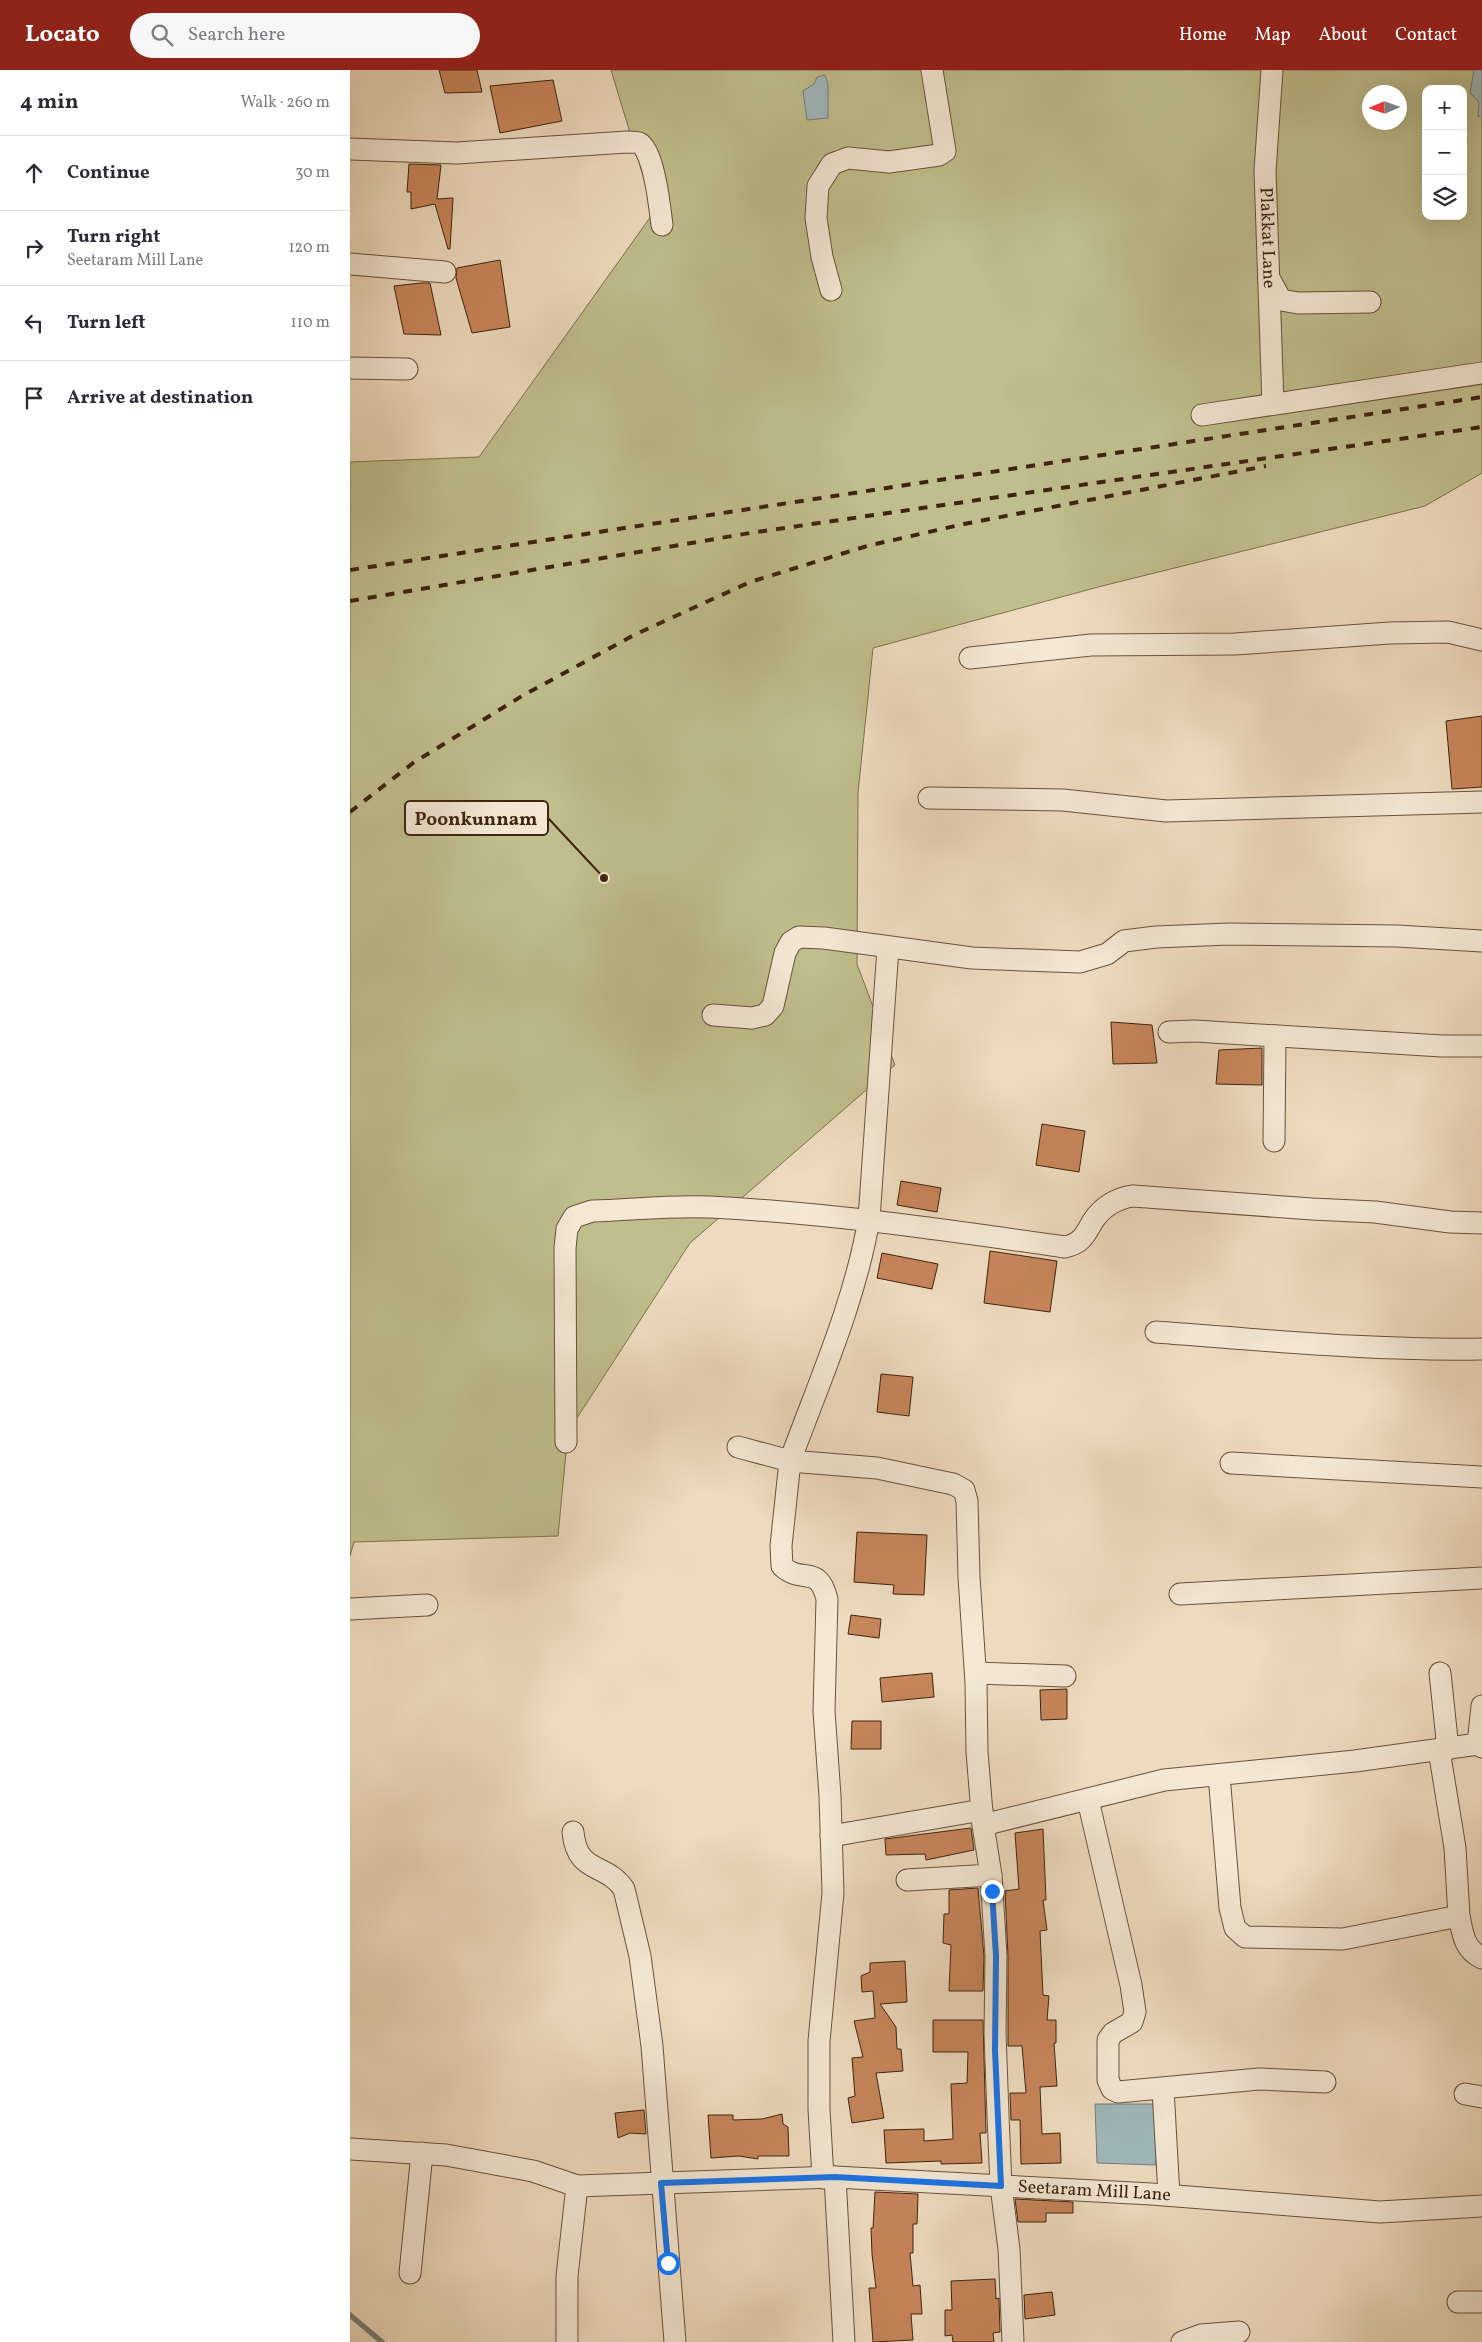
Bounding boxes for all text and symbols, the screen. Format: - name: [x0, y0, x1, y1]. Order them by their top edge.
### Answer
- search box: [130, 13, 480, 58]
- text: Locato: [25, 18, 100, 52]
- icon: search: [148, 21, 176, 49]
- text: Search here: [188, 22, 285, 48]
- text: Home: [1179, 23, 1227, 48]
- text: Map: [1255, 23, 1291, 48]
- text: About: [1319, 23, 1367, 48]
- text: Contact: [1395, 23, 1457, 48]
- north arrow: [1362, 85, 1407, 130]
- map controls: [1422, 85, 1467, 220]
- button: +: [1422, 85, 1467, 130]
- text: 4 min: [20, 88, 79, 117]
- text: Walk · 260 m: [240, 92, 330, 114]
- button: −: [1422, 130, 1467, 175]
- icon: ahead: [20, 159, 48, 187]
- text: Continue: [67, 160, 150, 186]
- text: 30 m: [295, 162, 330, 184]
- button: layers: [1422, 175, 1467, 220]
- street label: Plakkat Lane: [1253, 187, 1282, 289]
- text: Turn right: [67, 224, 160, 250]
- icon: right: [20, 234, 48, 262]
- text: 120 m: [288, 237, 330, 259]
- text: Seetaram Mill Lane: [67, 250, 203, 272]
- icon: left: [20, 309, 48, 337]
- text: Turn left: [67, 310, 146, 336]
- text: 110 m: [291, 312, 330, 334]
- icon: arrive: [20, 384, 48, 412]
- text: Arrive at destination: [67, 385, 253, 411]
- callout: Poonkunnam: [405, 801, 548, 835]
- text: Poonkunnam: [415, 807, 537, 833]
- route end: [981, 1880, 1004, 1903]
- street label: Seetaram Mill Lane: [1017, 2174, 1172, 2208]
- route start: [657, 2252, 680, 2275]

